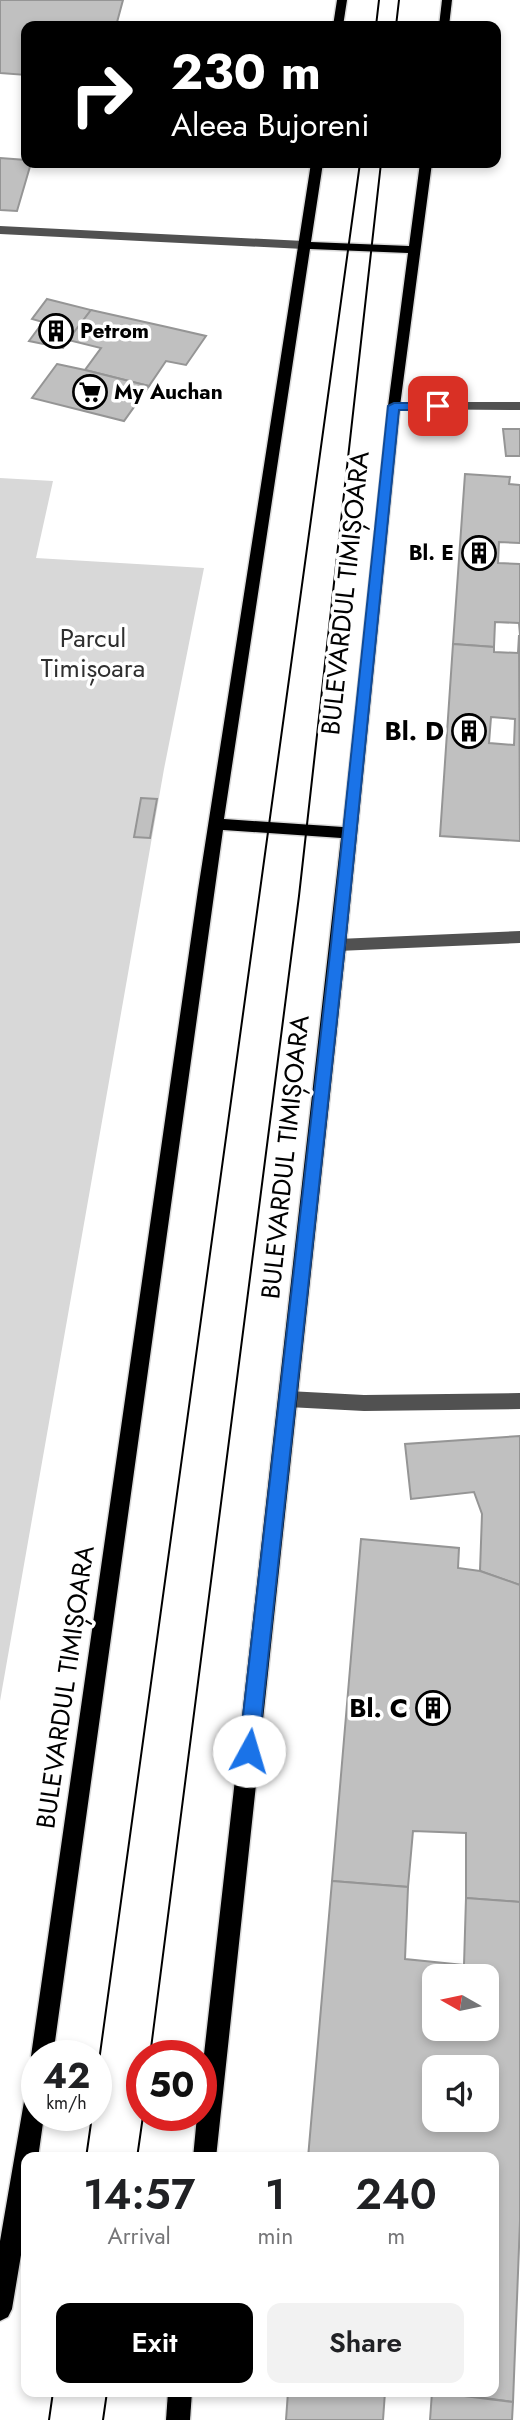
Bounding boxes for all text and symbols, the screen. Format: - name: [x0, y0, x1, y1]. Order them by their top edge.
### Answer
- text: 230 m: [171, 37, 321, 107]
- icon: right: [56, 49, 147, 140]
- text: Aleea Bujoreni: [171, 102, 370, 148]
- building icon: Petrom: [37, 312, 75, 350]
- place label: Petrom: [80, 316, 149, 346]
- supermarket icon: My Auchan: [71, 373, 109, 411]
- pin: [408, 376, 468, 436]
- place label: My Auchan: [114, 377, 223, 407]
- icon: arrive: [419, 387, 457, 425]
- street label: BULEVARDUL TIMIȘOARA: [311, 448, 379, 737]
- building icon: Bl. E: [460, 534, 498, 572]
- place label: Bl. E: [409, 538, 454, 568]
- park label: Parcul Timișoara: [41, 619, 145, 687]
- place label: Bl. D: [384, 712, 444, 750]
- building icon: Bl. D: [450, 712, 488, 750]
- street label: BULEVARDUL TIMIȘOARA: [251, 1012, 319, 1301]
- street label: BULEVARDUL TIMIȘOARA: [26, 1542, 104, 1831]
- place label: Bl. C: [349, 1689, 408, 1727]
- building icon: Bl. C: [414, 1689, 452, 1727]
- position arrow: [212, 1714, 286, 1788]
- north arrow: [422, 1964, 499, 2040]
- map controls: [422, 1964, 499, 2132]
- speed limit sign: 50: [126, 2040, 217, 2131]
- text: 42: [43, 2051, 90, 2101]
- button: sound: [422, 2055, 499, 2132]
- text: km/h: [46, 2090, 87, 2116]
- text: 14:57: [83, 2164, 195, 2225]
- text: 1: [265, 2164, 286, 2225]
- text: 240: [356, 2164, 437, 2225]
- text: Arrival: [107, 2219, 171, 2253]
- text: min: [257, 2219, 293, 2253]
- text: m: [387, 2219, 405, 2253]
- button: Exit: [56, 2303, 253, 2383]
- button: Share: [267, 2303, 464, 2383]

